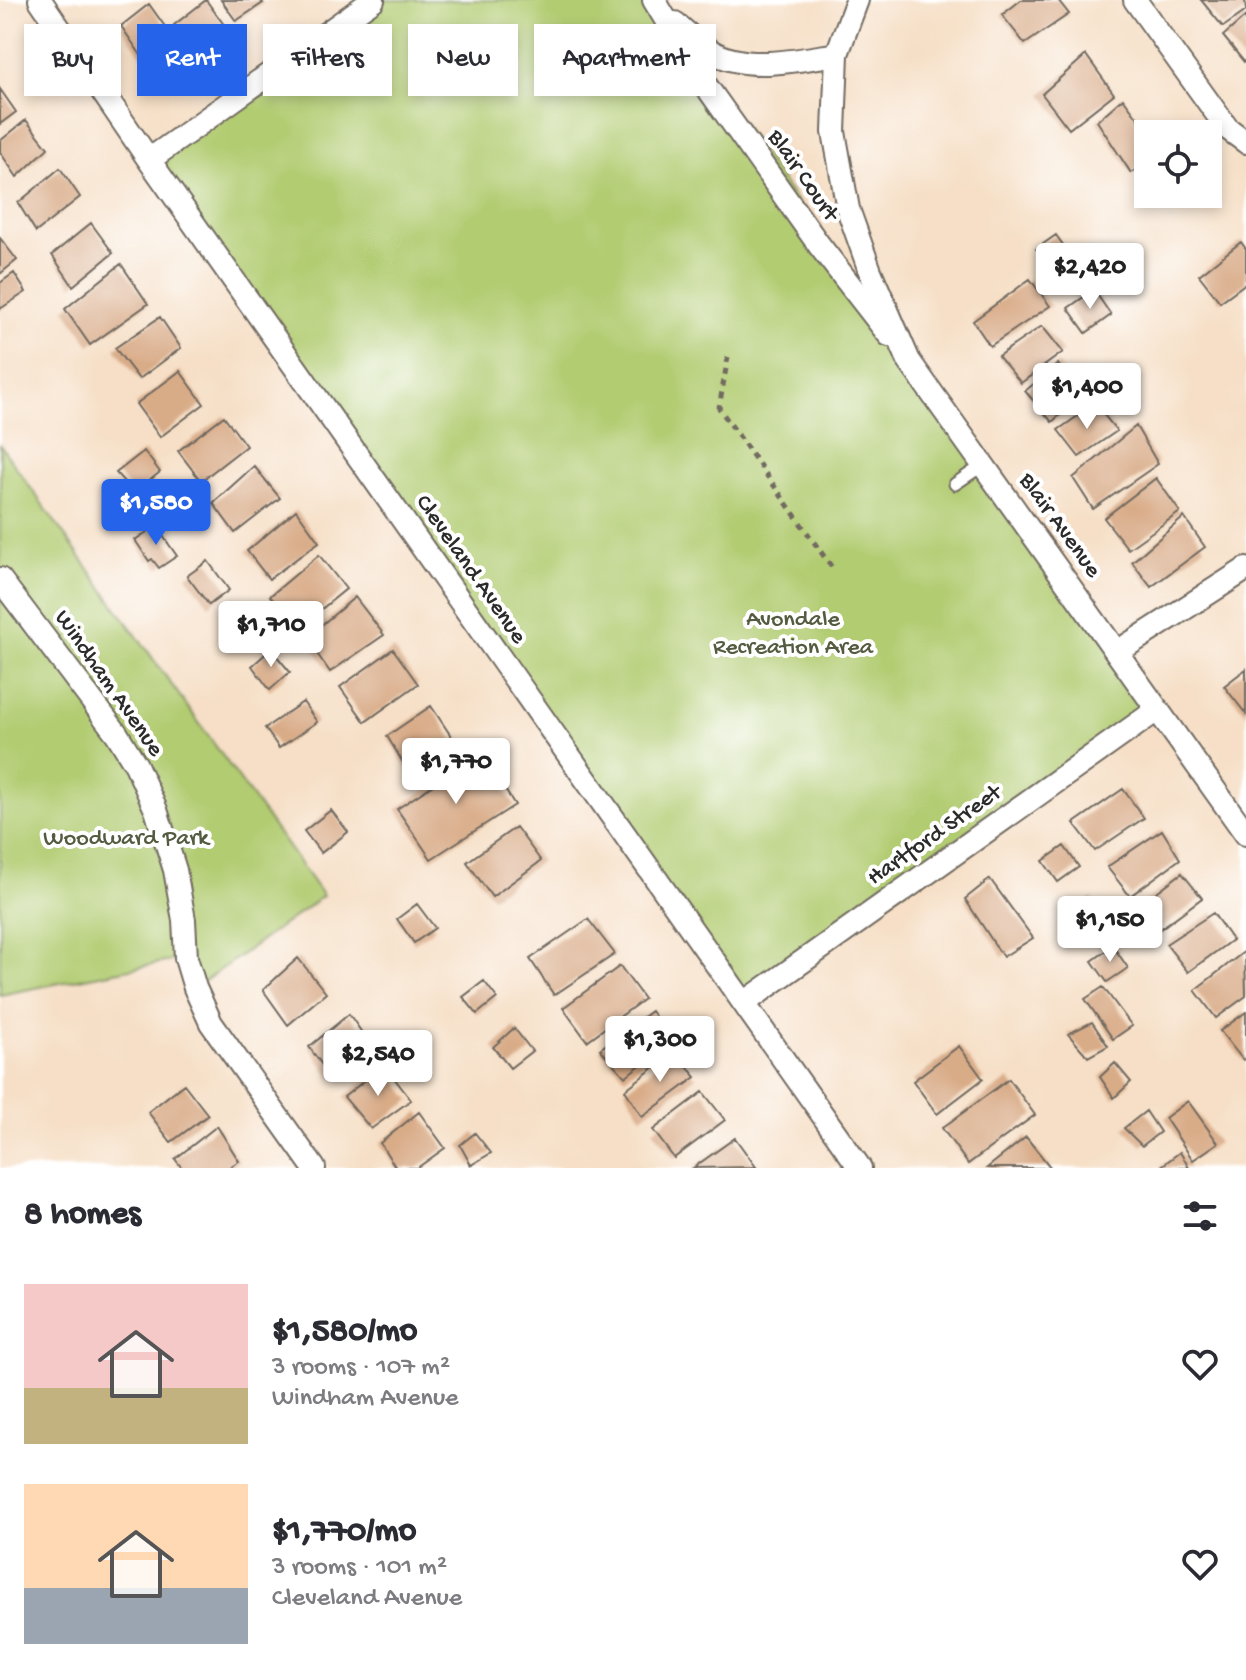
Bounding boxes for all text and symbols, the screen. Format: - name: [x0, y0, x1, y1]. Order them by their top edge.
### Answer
- chip: Buy: [24, 24, 121, 96]
- chip: Rent: [137, 24, 247, 96]
- chip: Filters: [263, 24, 392, 96]
- chip: New: [408, 24, 518, 96]
- chip: Apartment: [534, 24, 716, 96]
- map controls: [1134, 120, 1222, 208]
- button: locate: [1134, 120, 1222, 208]
- street label: Blair Court: [759, 124, 845, 229]
- pin: $2,420: [1025, 243, 1155, 311]
- text: $2,420: [1054, 253, 1126, 284]
- pin: $1,400: [1022, 363, 1152, 431]
- text: $1,400: [1051, 373, 1123, 404]
- street label: Blair Avenue: [1011, 467, 1107, 585]
- pin: $1,580: [91, 479, 221, 547]
- text: $1,580: [119, 489, 193, 520]
- street label: Cleveland Avenue: [408, 490, 533, 651]
- pin: $1,710: [206, 601, 336, 669]
- street label: Windham Avenue: [47, 605, 170, 763]
- park label: Avondale Recreation Area: [713, 606, 874, 663]
- text: $1,710: [236, 611, 306, 642]
- pin: $1,770: [391, 738, 521, 806]
- text: $1,770: [420, 748, 492, 779]
- street label: Hartford Street: [862, 778, 1010, 893]
- park label: Woodward Park: [43, 825, 211, 854]
- pin: $1,150: [1045, 896, 1175, 964]
- text: $1,150: [1075, 906, 1145, 937]
- pin: $1,300: [595, 1016, 725, 1084]
- text: $1,300: [623, 1026, 697, 1057]
- pin: $2,540: [313, 1030, 443, 1098]
- text: $2,540: [341, 1040, 415, 1071]
- icon: filters: [1178, 1194, 1222, 1238]
- text: 8 homes: [24, 1196, 141, 1236]
- text: $1,580/mo: [272, 1313, 417, 1353]
- icon: home: [88, 1316, 184, 1412]
- icon: heart: [1178, 1342, 1222, 1386]
- text: 3 rooms · 107 m²: [272, 1353, 450, 1384]
- text: Windham Avenue: [272, 1384, 459, 1415]
- text: $1,770/mo: [272, 1513, 416, 1553]
- icon: home: [88, 1516, 184, 1612]
- icon: heart: [1178, 1542, 1222, 1586]
- text: 3 rooms · 101 m²: [272, 1553, 447, 1584]
- text: Cleveland Avenue: [272, 1584, 462, 1615]

